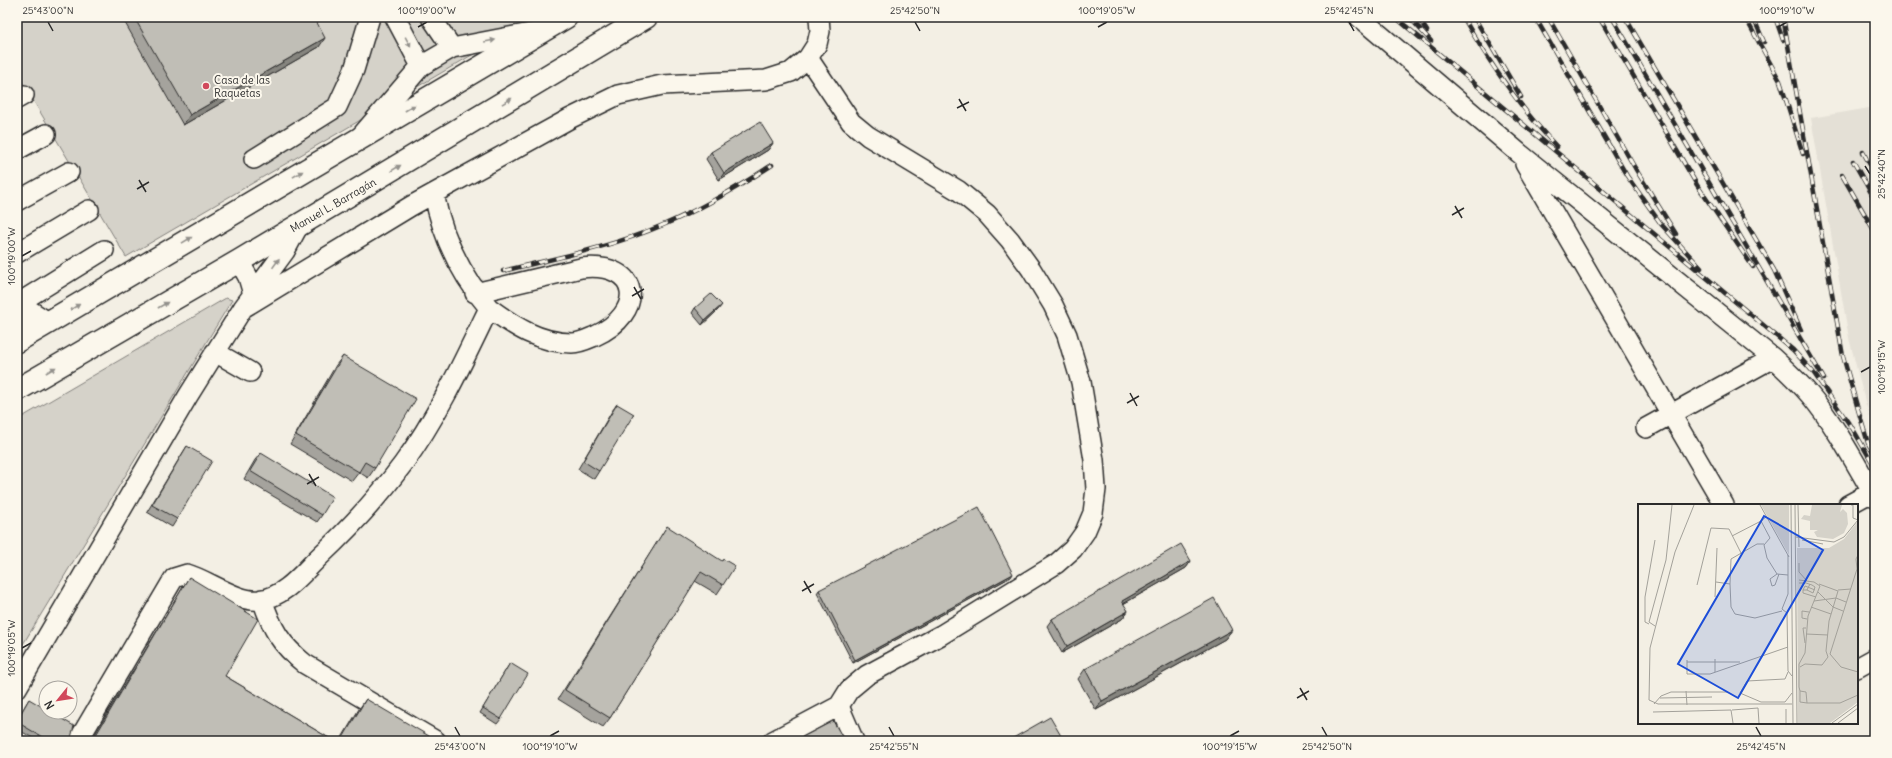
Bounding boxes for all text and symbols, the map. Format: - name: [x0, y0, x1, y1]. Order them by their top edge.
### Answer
- text: 25°43'00"N: [22, 4, 74, 17]
- text: 100°19'00"W: [398, 4, 456, 17]
- text: 25°42'50"N: [890, 4, 940, 17]
- text: 100°19'05"W: [1079, 4, 1135, 17]
- text: 25°42'45"N: [1324, 4, 1374, 17]
- text: 100°19'10"W: [1759, 4, 1815, 17]
- one-way arrow: [405, 36, 412, 47]
- one-way arrow: [484, 37, 496, 43]
- place label: Casa de las Raquetas: [214, 73, 270, 100]
- marker: Casa de las Raquetas: [201, 81, 211, 91]
- one-way arrow: [501, 97, 513, 104]
- one-way arrow: [404, 105, 416, 112]
- text: 25°42'40"N: [1875, 149, 1888, 199]
- one-way arrow: [390, 164, 402, 171]
- one-way arrow: [292, 171, 304, 178]
- street label: Manuel L. Barragán: [287, 175, 379, 235]
- text: 100°19'00"W: [5, 227, 18, 285]
- one-way arrow: [181, 237, 193, 244]
- one-way arrow: [272, 258, 280, 269]
- one-way arrow: [157, 302, 169, 309]
- one-way arrow: [69, 303, 81, 310]
- text: 100°19'15"W: [1875, 340, 1888, 394]
- one-way arrow: [45, 367, 57, 374]
- inset map: [1638, 504, 1858, 724]
- text: 100°19'05"W: [5, 620, 18, 676]
- north arrow: [38, 680, 78, 720]
- text: N: [41, 698, 57, 712]
- text: 25°43'00"N: [434, 740, 486, 753]
- text: 100°19'10"W: [522, 740, 578, 753]
- text: 25°42'55"N: [869, 740, 919, 753]
- text: 100°19'15"W: [1203, 740, 1257, 753]
- text: 25°42'50"N: [1302, 740, 1352, 753]
- text: 25°42'45"N: [1736, 740, 1786, 753]

